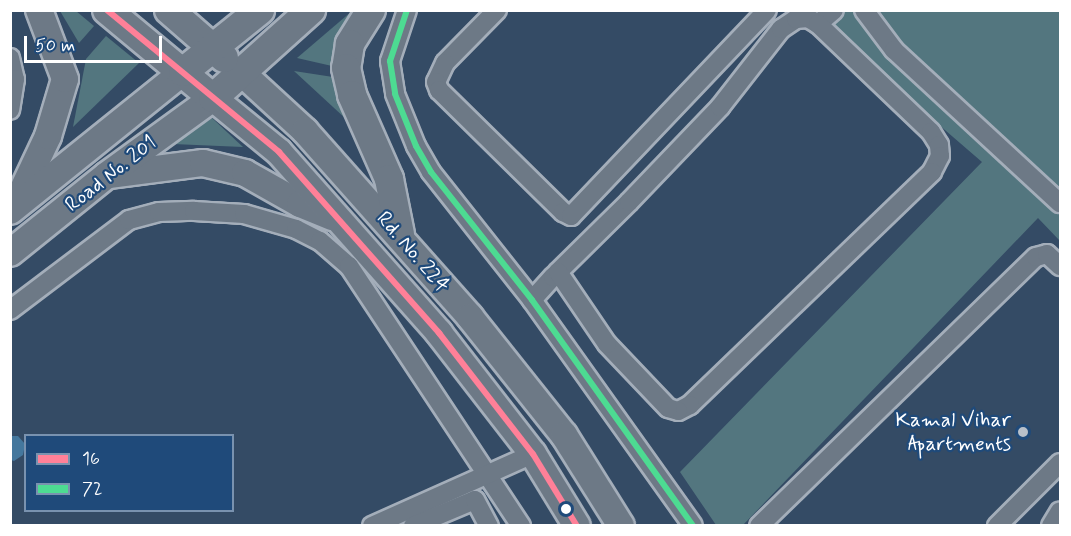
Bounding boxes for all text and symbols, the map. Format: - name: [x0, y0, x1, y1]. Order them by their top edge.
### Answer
- scale bar: [27, 24, 165, 62]
- text: 50 m: [35, 34, 75, 58]
- street label: Road No. 201: [60, 130, 162, 218]
- street label: Rd. No. 224: [371, 206, 455, 298]
- place label: Kamal Vihar Apartments: [896, 407, 1011, 457]
- marker: Kamal Vihar Apartments: [1016, 425, 1030, 439]
- legend: [24, 434, 234, 512]
- text: 16: [82, 447, 100, 471]
- text: 72: [82, 477, 102, 501]
- unlabelled marker: [560, 503, 572, 515]

